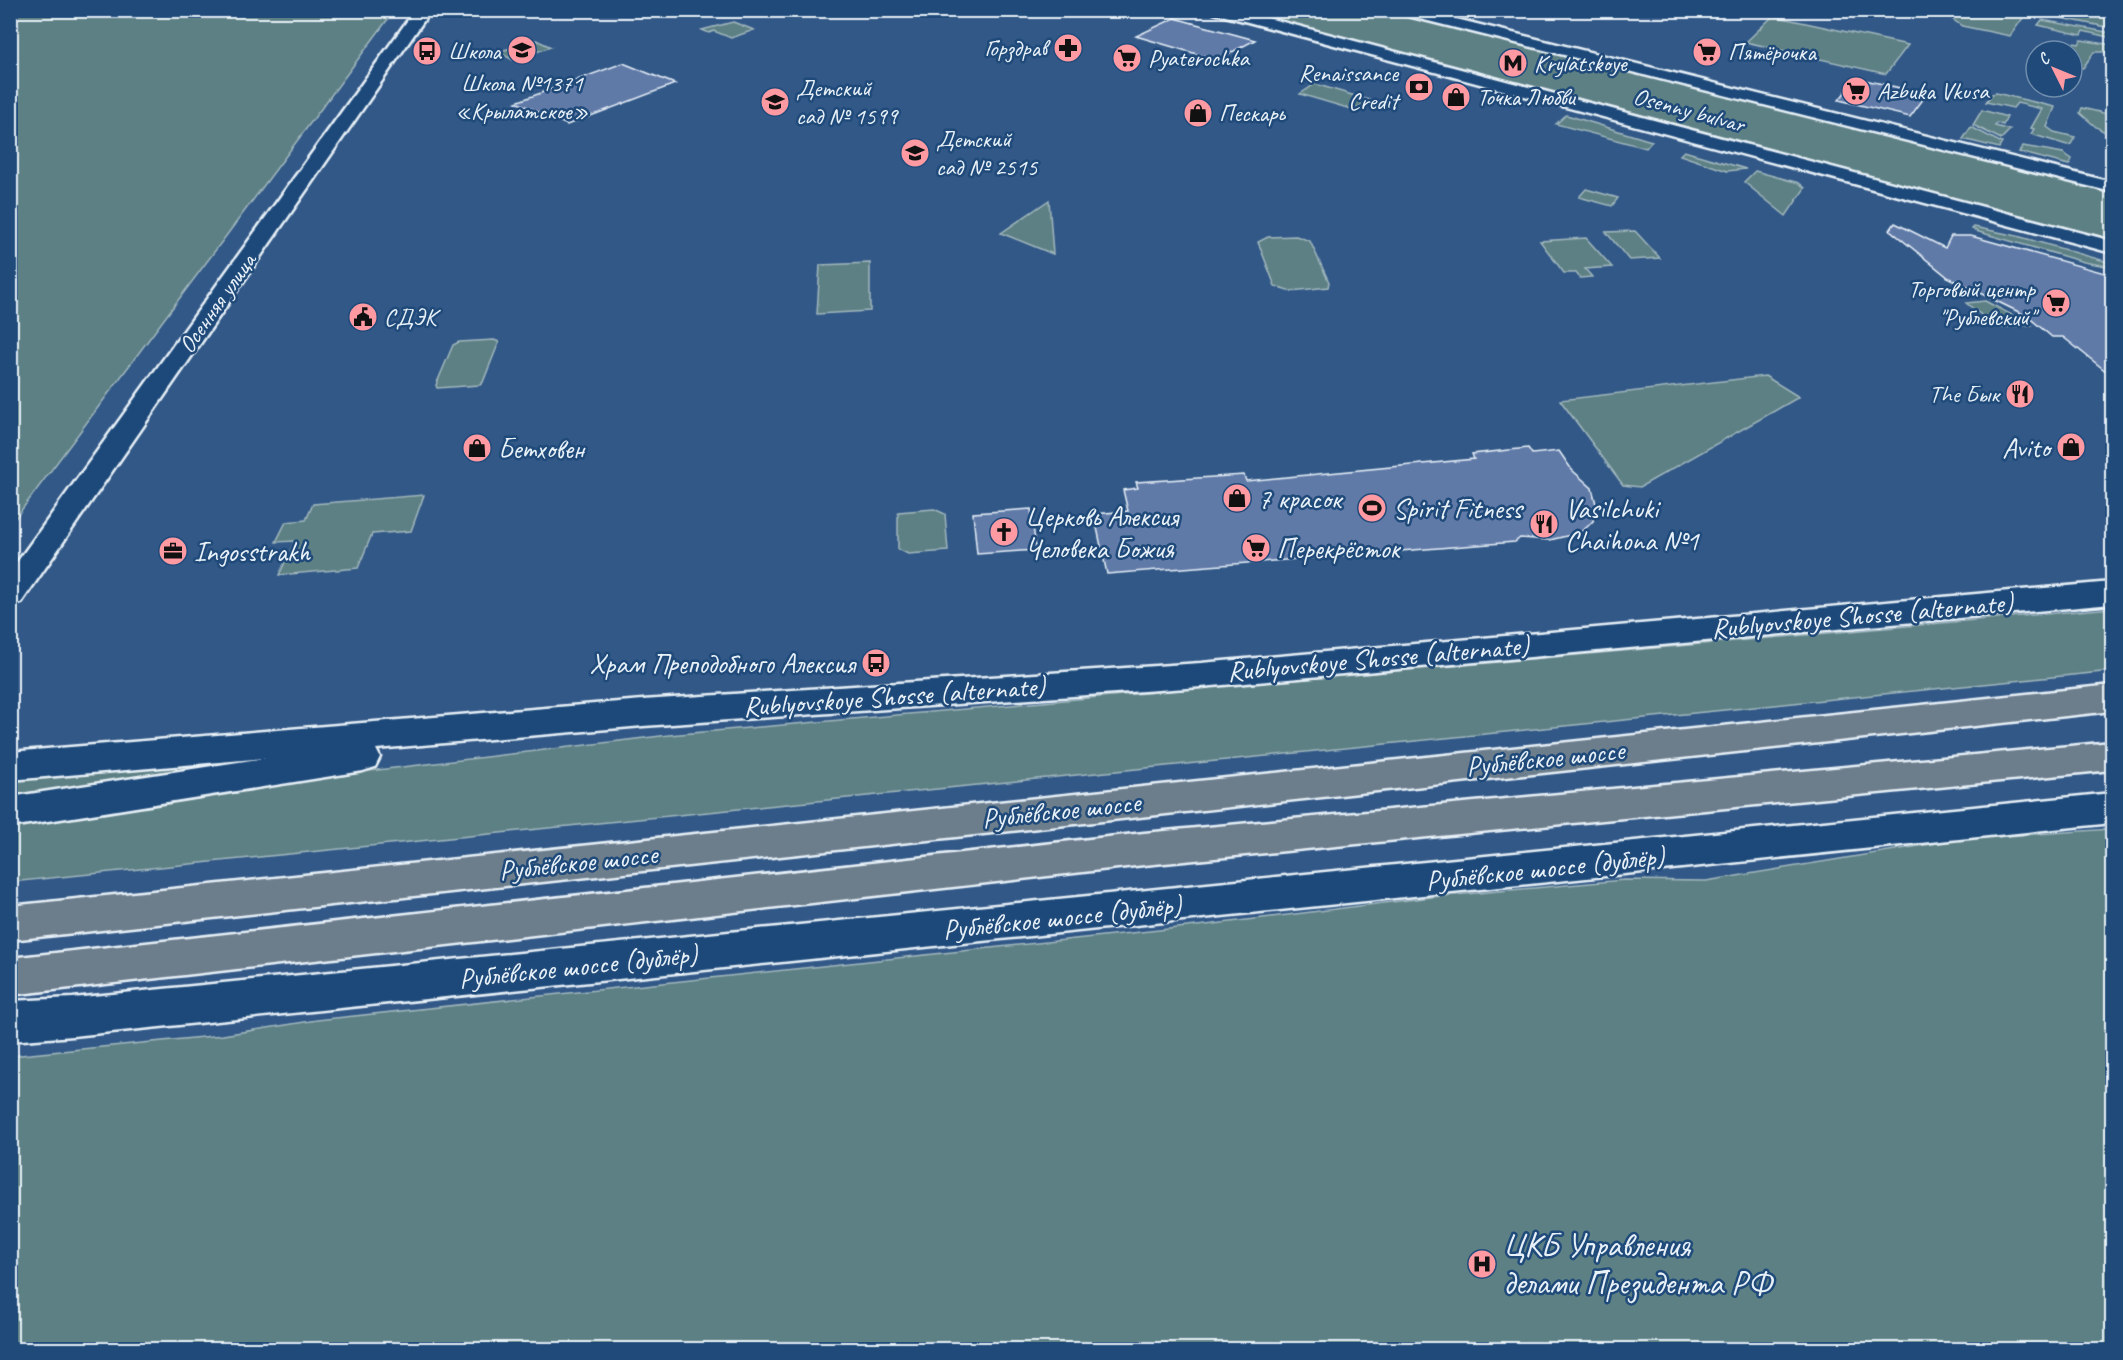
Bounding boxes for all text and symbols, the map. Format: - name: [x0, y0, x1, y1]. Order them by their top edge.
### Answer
- pharmacy icon: Горздрав: [1052, 32, 1084, 64]
- place label: Горздрав: [985, 33, 1051, 63]
- school or university icon: Школа №1371 «Крылатское»: [506, 34, 538, 66]
- bus stop icon: Школа: [411, 35, 443, 67]
- place label: Школа: [448, 36, 502, 66]
- supermarket icon: Пятёрочка: [1691, 36, 1723, 68]
- place label: Пятёрочка: [1728, 37, 1817, 67]
- north arrow: [2024, 39, 2084, 99]
- supermarket icon: Pyaterochka: [1111, 42, 1143, 74]
- place label: Pyaterochka: [1148, 43, 1251, 73]
- metro station icon: Krylatskoye: [1497, 47, 1529, 79]
- place label: Krylatskoye: [1534, 48, 1629, 78]
- text: С: [2034, 48, 2055, 69]
- place label: Renaissance Credit: [1299, 58, 1401, 116]
- place label: Школа №1371 «Крылатское»: [455, 68, 589, 126]
- bank icon: Renaissance Credit: [1403, 71, 1435, 103]
- place label: Детский сад № 1599: [796, 73, 899, 131]
- supermarket icon: Azbuka Vkusa: [1840, 75, 1872, 107]
- place label: Azbuka Vkusa: [1877, 76, 1990, 106]
- shop icon: Точка Любви: [1440, 81, 1472, 113]
- street label: Osenny bulvar: [1630, 81, 1750, 140]
- place label: Точка Любви: [1477, 82, 1577, 112]
- school or university icon: Детский сад № 1599: [759, 86, 791, 118]
- shop icon: Пескарь: [1182, 97, 1214, 129]
- place label: Пескарь: [1219, 98, 1286, 128]
- place label: Детский сад № 2515: [936, 124, 1038, 182]
- school or university icon: Детский сад № 2515: [899, 137, 931, 169]
- street label: Осенняя улица: [172, 245, 264, 359]
- place label: Торговый центр "Рублевский": [1908, 274, 2040, 332]
- supermarket icon: Торговый центр "Рублевский": [2040, 287, 2072, 319]
- public building icon: СДЭК: [347, 301, 379, 333]
- place label: СДЭК: [384, 302, 442, 332]
- restaurant icon: The Бык: [2004, 378, 2036, 410]
- place label: The Бык: [1929, 379, 2001, 409]
- place label: Avito: [2002, 430, 2053, 465]
- place label: Бетховен: [498, 431, 586, 466]
- shop icon: Avito: [2055, 431, 2087, 463]
- shop icon: Бетховен: [461, 432, 493, 464]
- place label: 7 красок: [1258, 481, 1344, 516]
- shop icon: 7 красок: [1221, 482, 1253, 514]
- place label: Spirit Fitness: [1393, 491, 1524, 526]
- place label: Vasilchuki Chaihona №1: [1565, 491, 1700, 558]
- sports icon: Spirit Fitness: [1356, 492, 1388, 524]
- place label: Церковь Алексия Человека Божия: [1025, 499, 1180, 566]
- restaurant icon: Vasilchuki Chaihona №1: [1528, 508, 1560, 540]
- church icon: Церковь Алексия Человека Божия: [988, 516, 1020, 548]
- place label: Перекрёсток: [1277, 531, 1402, 566]
- supermarket icon: Перекрёсток: [1240, 532, 1272, 564]
- place label: Ingosstrakh: [194, 534, 311, 569]
- office icon: Ingosstrakh: [157, 535, 189, 567]
- street label: Rublyovskoye Shosse (alternate): [1710, 584, 2016, 646]
- street label: Rublyovskoye Shosse (alternate): [1226, 627, 1532, 689]
- place label: Храм Преподобного Алексия: [590, 646, 857, 681]
- bus stop icon: Храм Преподобного Алексия: [860, 647, 892, 679]
- street label: Rublyovskoye Shosse (alternate): [742, 668, 1048, 724]
- street label: Рублёвское шоссе: [1464, 732, 1628, 784]
- street label: Рублёвское шоссе: [980, 784, 1144, 836]
- street label: Рублёвское шоссе: [497, 836, 661, 888]
- street label: Рублёвское шоссе (дублёр): [1424, 838, 1668, 898]
- street label: Рублёвское шоссе (дублёр): [941, 887, 1185, 947]
- street label: Рублёвское шоссе (дублёр): [457, 936, 701, 996]
- place label: ЦКБ Управления делами Президента РФ: [1503, 1224, 1775, 1304]
- hospital icon: ЦКБ Управления делами Президента РФ: [1466, 1248, 1498, 1280]

